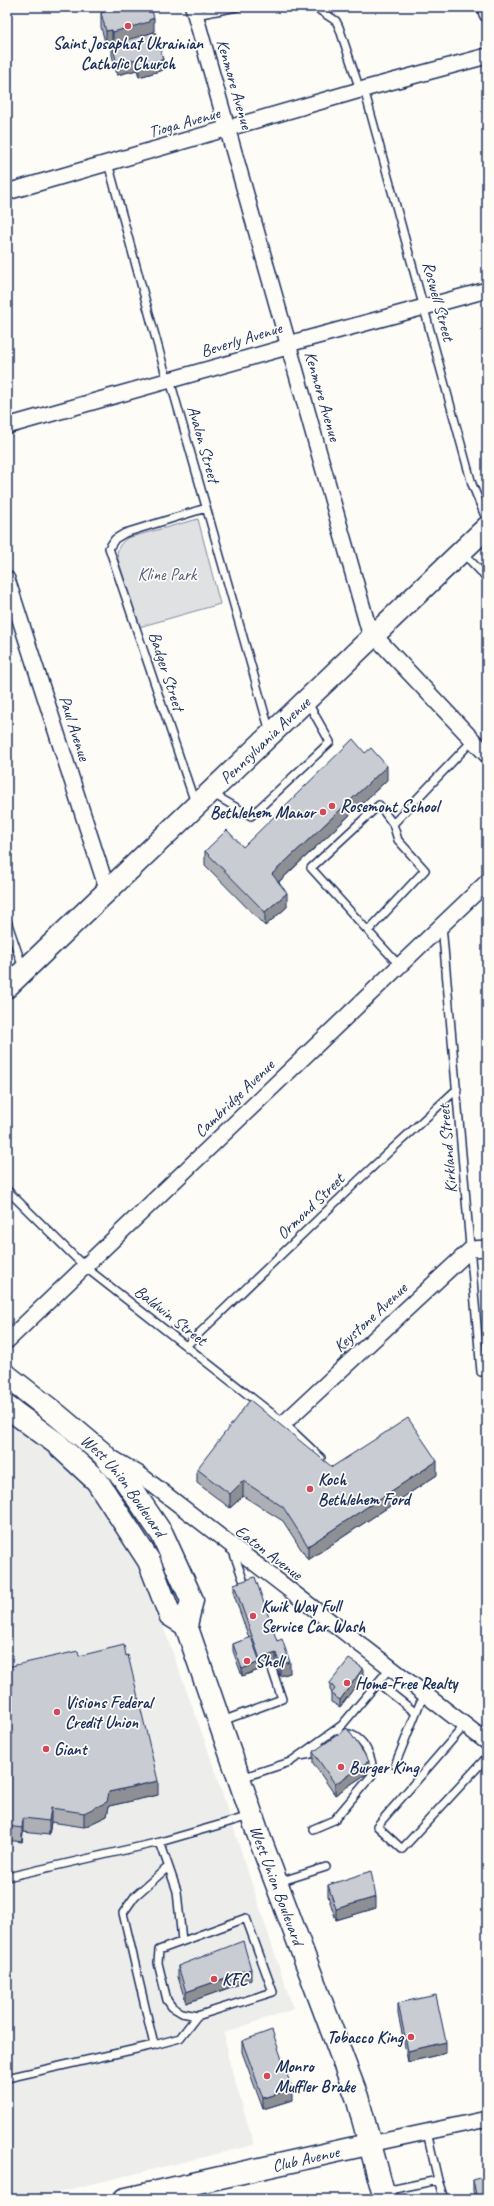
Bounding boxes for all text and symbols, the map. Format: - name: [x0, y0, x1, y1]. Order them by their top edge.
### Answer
- marker: Saint Josaphat Ukrainian Catholic Church: [123, 21, 133, 31]
- place label: Saint Josaphat Ukrainian Catholic Church: [53, 33, 204, 74]
- street label: Kenmore Avenue: [212, 37, 258, 133]
- street label: Tioga Avenue: [146, 102, 224, 143]
- street label: Roswell Street: [418, 259, 460, 346]
- street label: Beverly Avenue: [198, 317, 286, 362]
- street label: Kenmore Avenue: [300, 349, 346, 445]
- street label: Avalon Street: [183, 403, 225, 487]
- park label: Kline Park: [138, 564, 198, 585]
- street label: Badger Street: [144, 629, 190, 716]
- street label: Pennsylvania Avenue: [216, 691, 316, 788]
- street label: Paul Avenue: [54, 693, 95, 765]
- place label: Rosemont School: [340, 796, 443, 817]
- marker: Rosemont School: [327, 801, 337, 811]
- place label: Bethlehem Manor: [210, 802, 317, 823]
- marker: Bethlehem Manor: [318, 807, 328, 817]
- street label: Cambridge Avenue: [190, 1054, 280, 1142]
- street label: Kirkland Street: [433, 1101, 462, 1194]
- street label: Ormond Street: [272, 1167, 350, 1244]
- street label: Keystone Avenue: [329, 1277, 413, 1357]
- street label: Baldwin Street: [130, 1281, 213, 1352]
- street label: West Union Boulevard: [76, 1430, 172, 1543]
- place label: Koch Bethlehem Ford: [318, 1469, 413, 1510]
- marker: Koch Bethlehem Ford: [305, 1484, 315, 1494]
- street label: Eaton Avenue: [231, 1520, 308, 1585]
- place label: Kwik Way Full Service Car Wash: [261, 1596, 366, 1637]
- marker: Kwik Way Full Service Car Wash: [248, 1611, 258, 1621]
- place label: Shell: [255, 1651, 286, 1672]
- marker: Shell: [242, 1656, 252, 1666]
- place label: Home-Free Realty: [355, 1673, 460, 1694]
- marker: Home-Free Realty: [342, 1678, 352, 1688]
- place label: Visions Federal Credit Union: [65, 1692, 155, 1733]
- marker: Visions Federal Credit Union: [52, 1707, 62, 1717]
- place label: Giant: [54, 1739, 89, 1760]
- marker: Giant: [41, 1744, 51, 1754]
- place label: Burger King: [349, 1757, 420, 1778]
- marker: Burger King: [336, 1762, 346, 1772]
- street label: West Union Boulevard: [245, 1823, 310, 1951]
- place label: KFC: [222, 1969, 250, 1990]
- marker: KFC: [209, 1974, 219, 1984]
- place label: Tobacco King: [327, 2027, 405, 2048]
- marker: Tobacco King: [406, 2032, 416, 2042]
- place label: Monro Muffler Brake: [275, 2056, 357, 2097]
- marker: Monro Muffler Brake: [262, 2071, 272, 2081]
- street label: Club Avenue: [270, 2141, 343, 2177]

